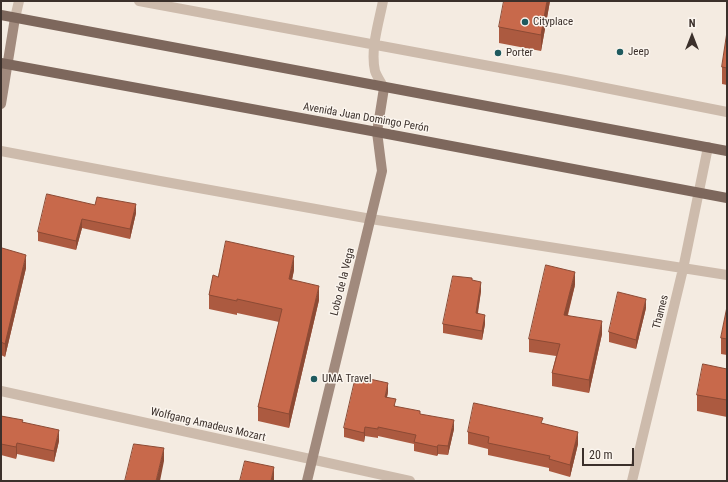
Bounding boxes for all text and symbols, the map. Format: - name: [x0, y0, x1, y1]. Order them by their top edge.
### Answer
- place label: Cityplace: [533, 15, 573, 29]
- north arrow: [672, 16, 712, 56]
- marker: Cityplace: [520, 17, 530, 27]
- text: N: [689, 17, 695, 30]
- place label: Jeep: [628, 45, 649, 59]
- place label: Porter: [506, 46, 533, 60]
- marker: Jeep: [615, 47, 625, 57]
- marker: Porter: [493, 48, 503, 58]
- street label: Avenida Juan Domingo Perón: [302, 100, 430, 136]
- street label: Lobo de la Vega: [328, 247, 358, 317]
- street label: Thames: [650, 294, 672, 330]
- place label: UMA Travel: [322, 372, 371, 386]
- marker: UMA Travel: [309, 374, 319, 384]
- street label: Wolfgang Amadeus Mozart: [149, 405, 267, 445]
- scale bar: [584, 440, 636, 466]
- text: 20 m: [589, 448, 613, 462]

